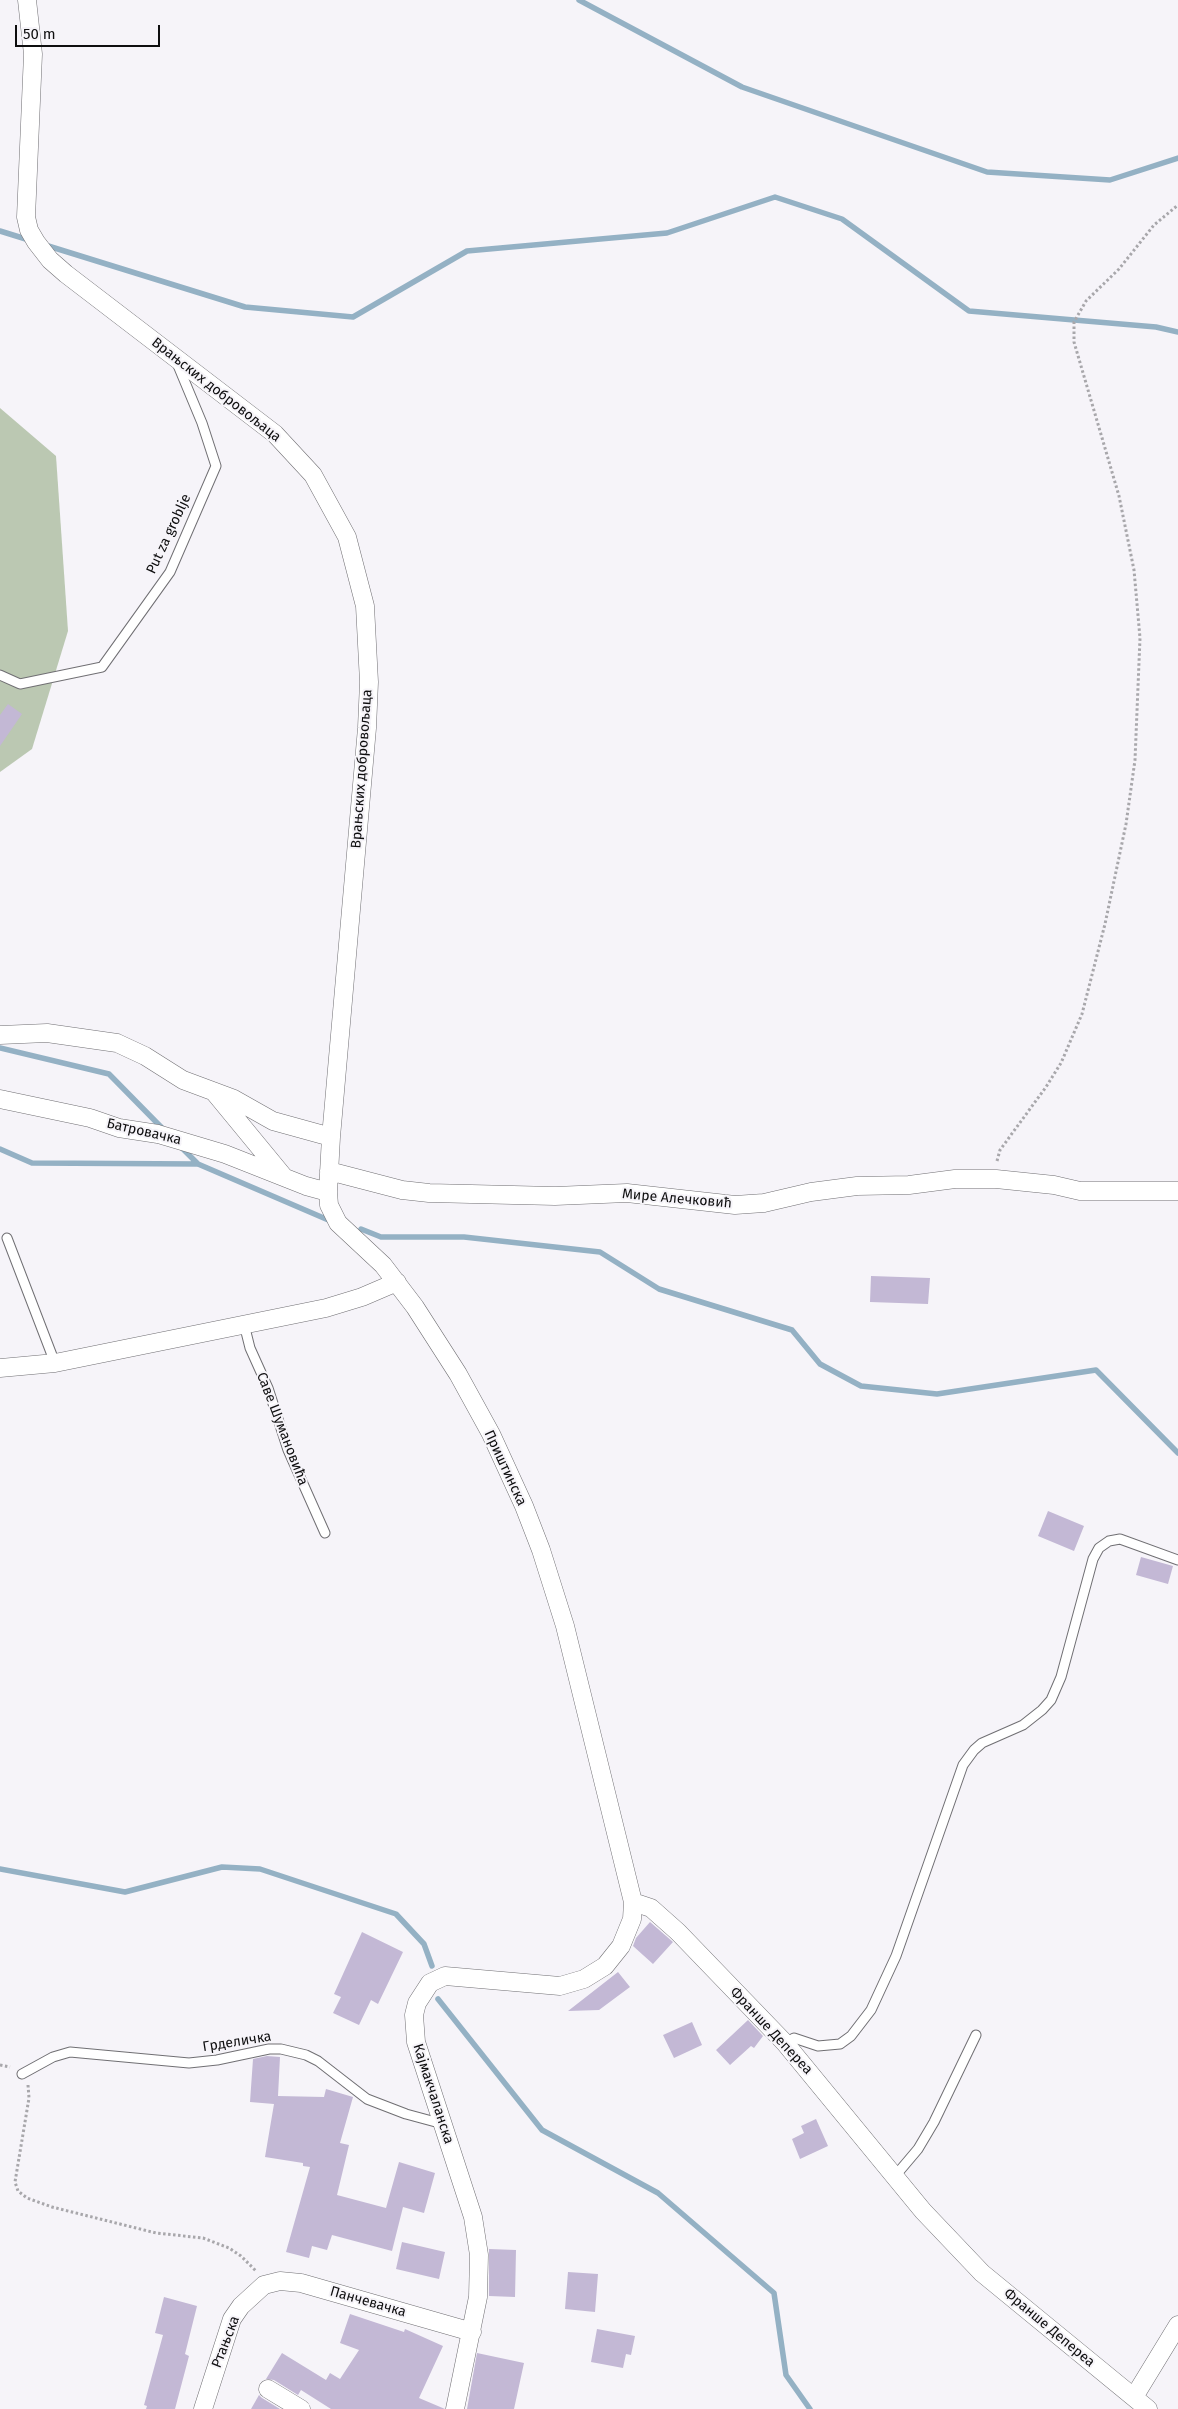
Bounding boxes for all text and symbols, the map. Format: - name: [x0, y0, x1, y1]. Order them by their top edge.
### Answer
- scale bar: [18, 15, 162, 47]
- text: 50 m: [23, 25, 56, 43]
- street label: Врањских добровољаца: [148, 334, 284, 446]
- street label: Put za groblje: [143, 491, 195, 577]
- street label: Врањских добровољаца: [348, 689, 376, 849]
- street label: Батровачка: [105, 1115, 183, 1149]
- street label: Мире Алечковић: [621, 1186, 733, 1212]
- street label: Саве Шумановића: [253, 1370, 311, 1488]
- street label: Приштинска: [480, 1427, 530, 1509]
- street label: Франше Депереа: [726, 1984, 816, 2078]
- street label: Грделичка: [201, 2028, 273, 2056]
- street label: Кајмакчаланска: [409, 2042, 457, 2146]
- street label: Панчевачка: [328, 2283, 408, 2321]
- street label: Франше Депереа: [1000, 2285, 1098, 2371]
- street label: Ртањска: [208, 2314, 244, 2370]

